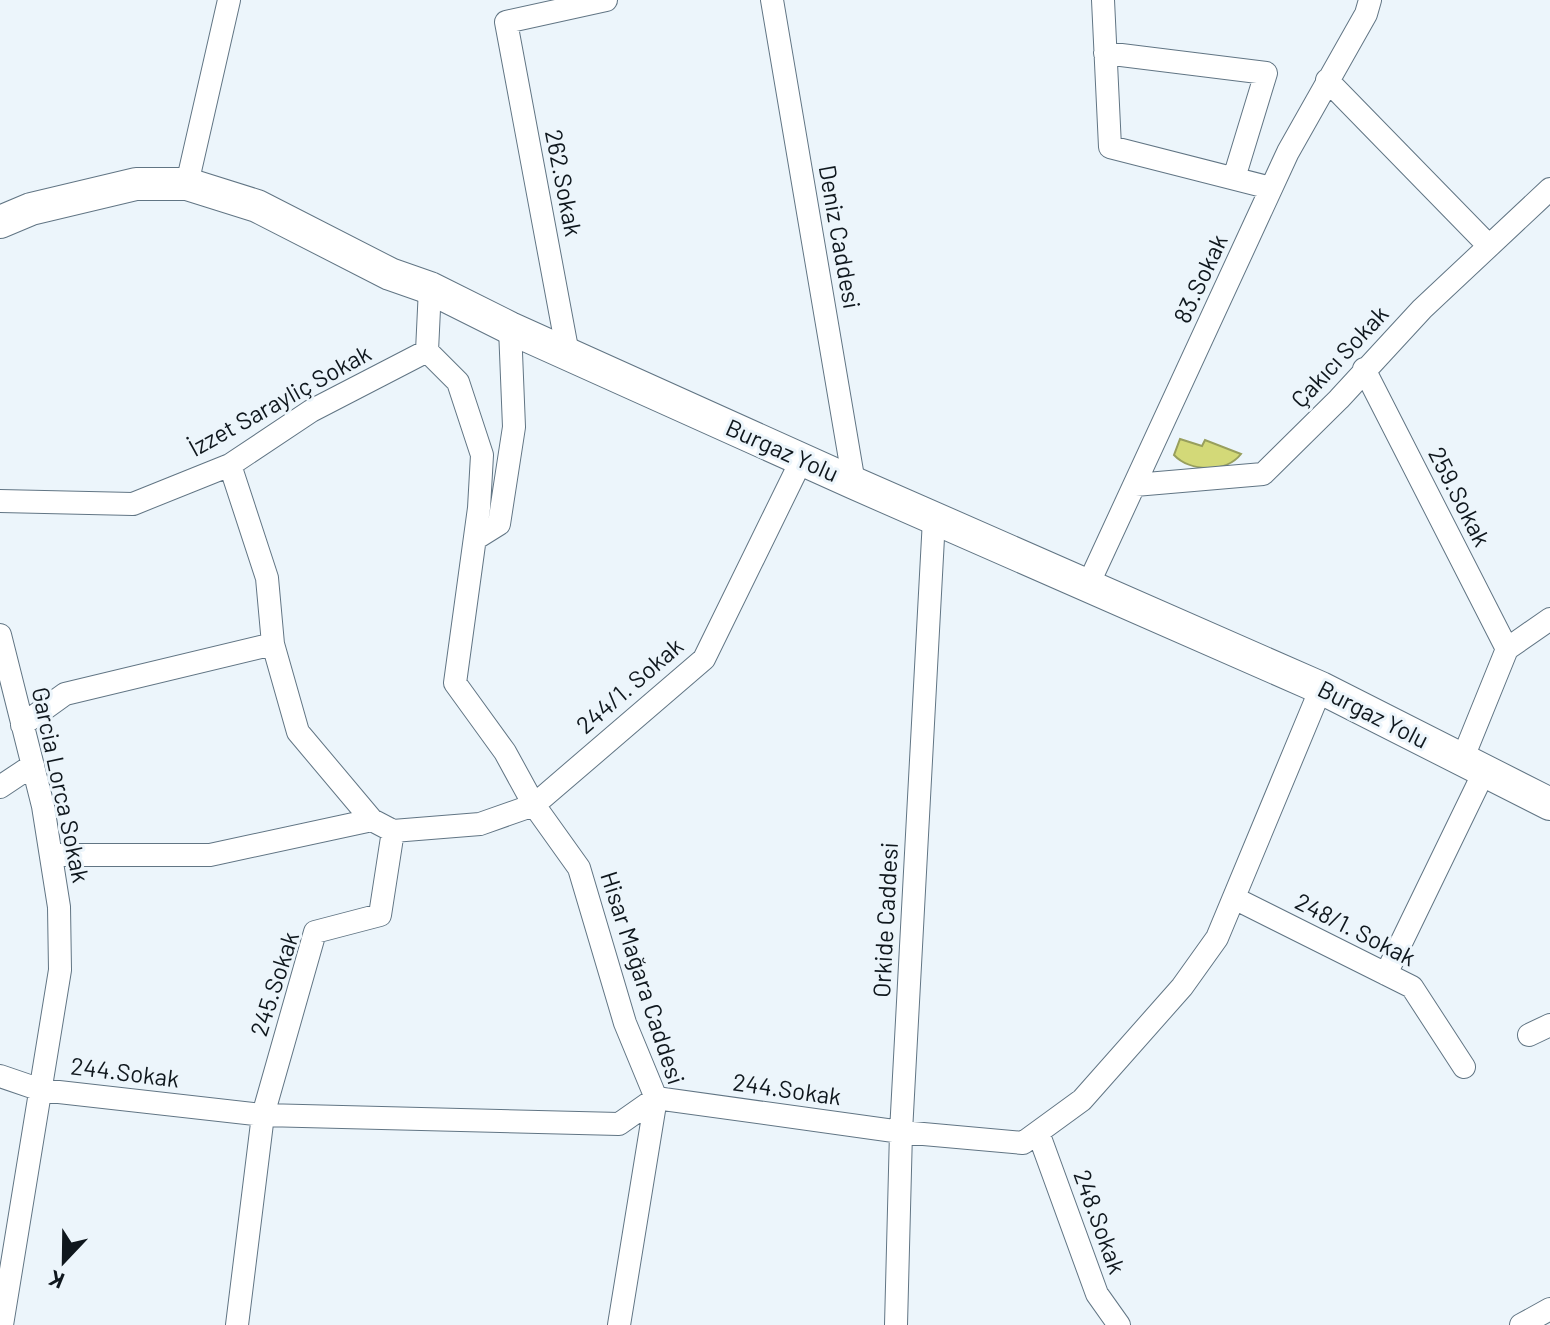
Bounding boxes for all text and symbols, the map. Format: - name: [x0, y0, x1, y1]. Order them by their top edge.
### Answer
- street label: 262.Sokak: [540, 127, 589, 238]
- street label: Deniz Caddesi: [814, 163, 867, 311]
- street label: 83.Sokak: [1166, 229, 1233, 327]
- street label: Çakıcı Sokak: [1284, 299, 1394, 413]
- street label: İzzet Sarayliç Sokak: [183, 338, 376, 462]
- street label: Burgaz Yolu: [722, 412, 843, 487]
- street label: 259.Sokak: [1423, 442, 1498, 551]
- street label: 244/1. Sokak: [570, 631, 688, 739]
- street label: Burgaz Yolu: [1314, 673, 1434, 754]
- street label: Garcia Lorca Sokak: [27, 684, 96, 885]
- street label: Orkide Caddesi: [866, 841, 903, 998]
- street label: Hisar Mağara Caddesi: [595, 867, 692, 1088]
- street label: 248/1. Sokak: [1291, 886, 1421, 971]
- street label: 245.Sokak: [243, 928, 304, 1040]
- street label: 244.Sokak: [69, 1050, 181, 1093]
- street label: 244.Sokak: [731, 1067, 843, 1110]
- street label: 248.Sokak: [1068, 1166, 1133, 1277]
- north arrow: [24, 1221, 104, 1301]
- text: K: [45, 1266, 67, 1295]

